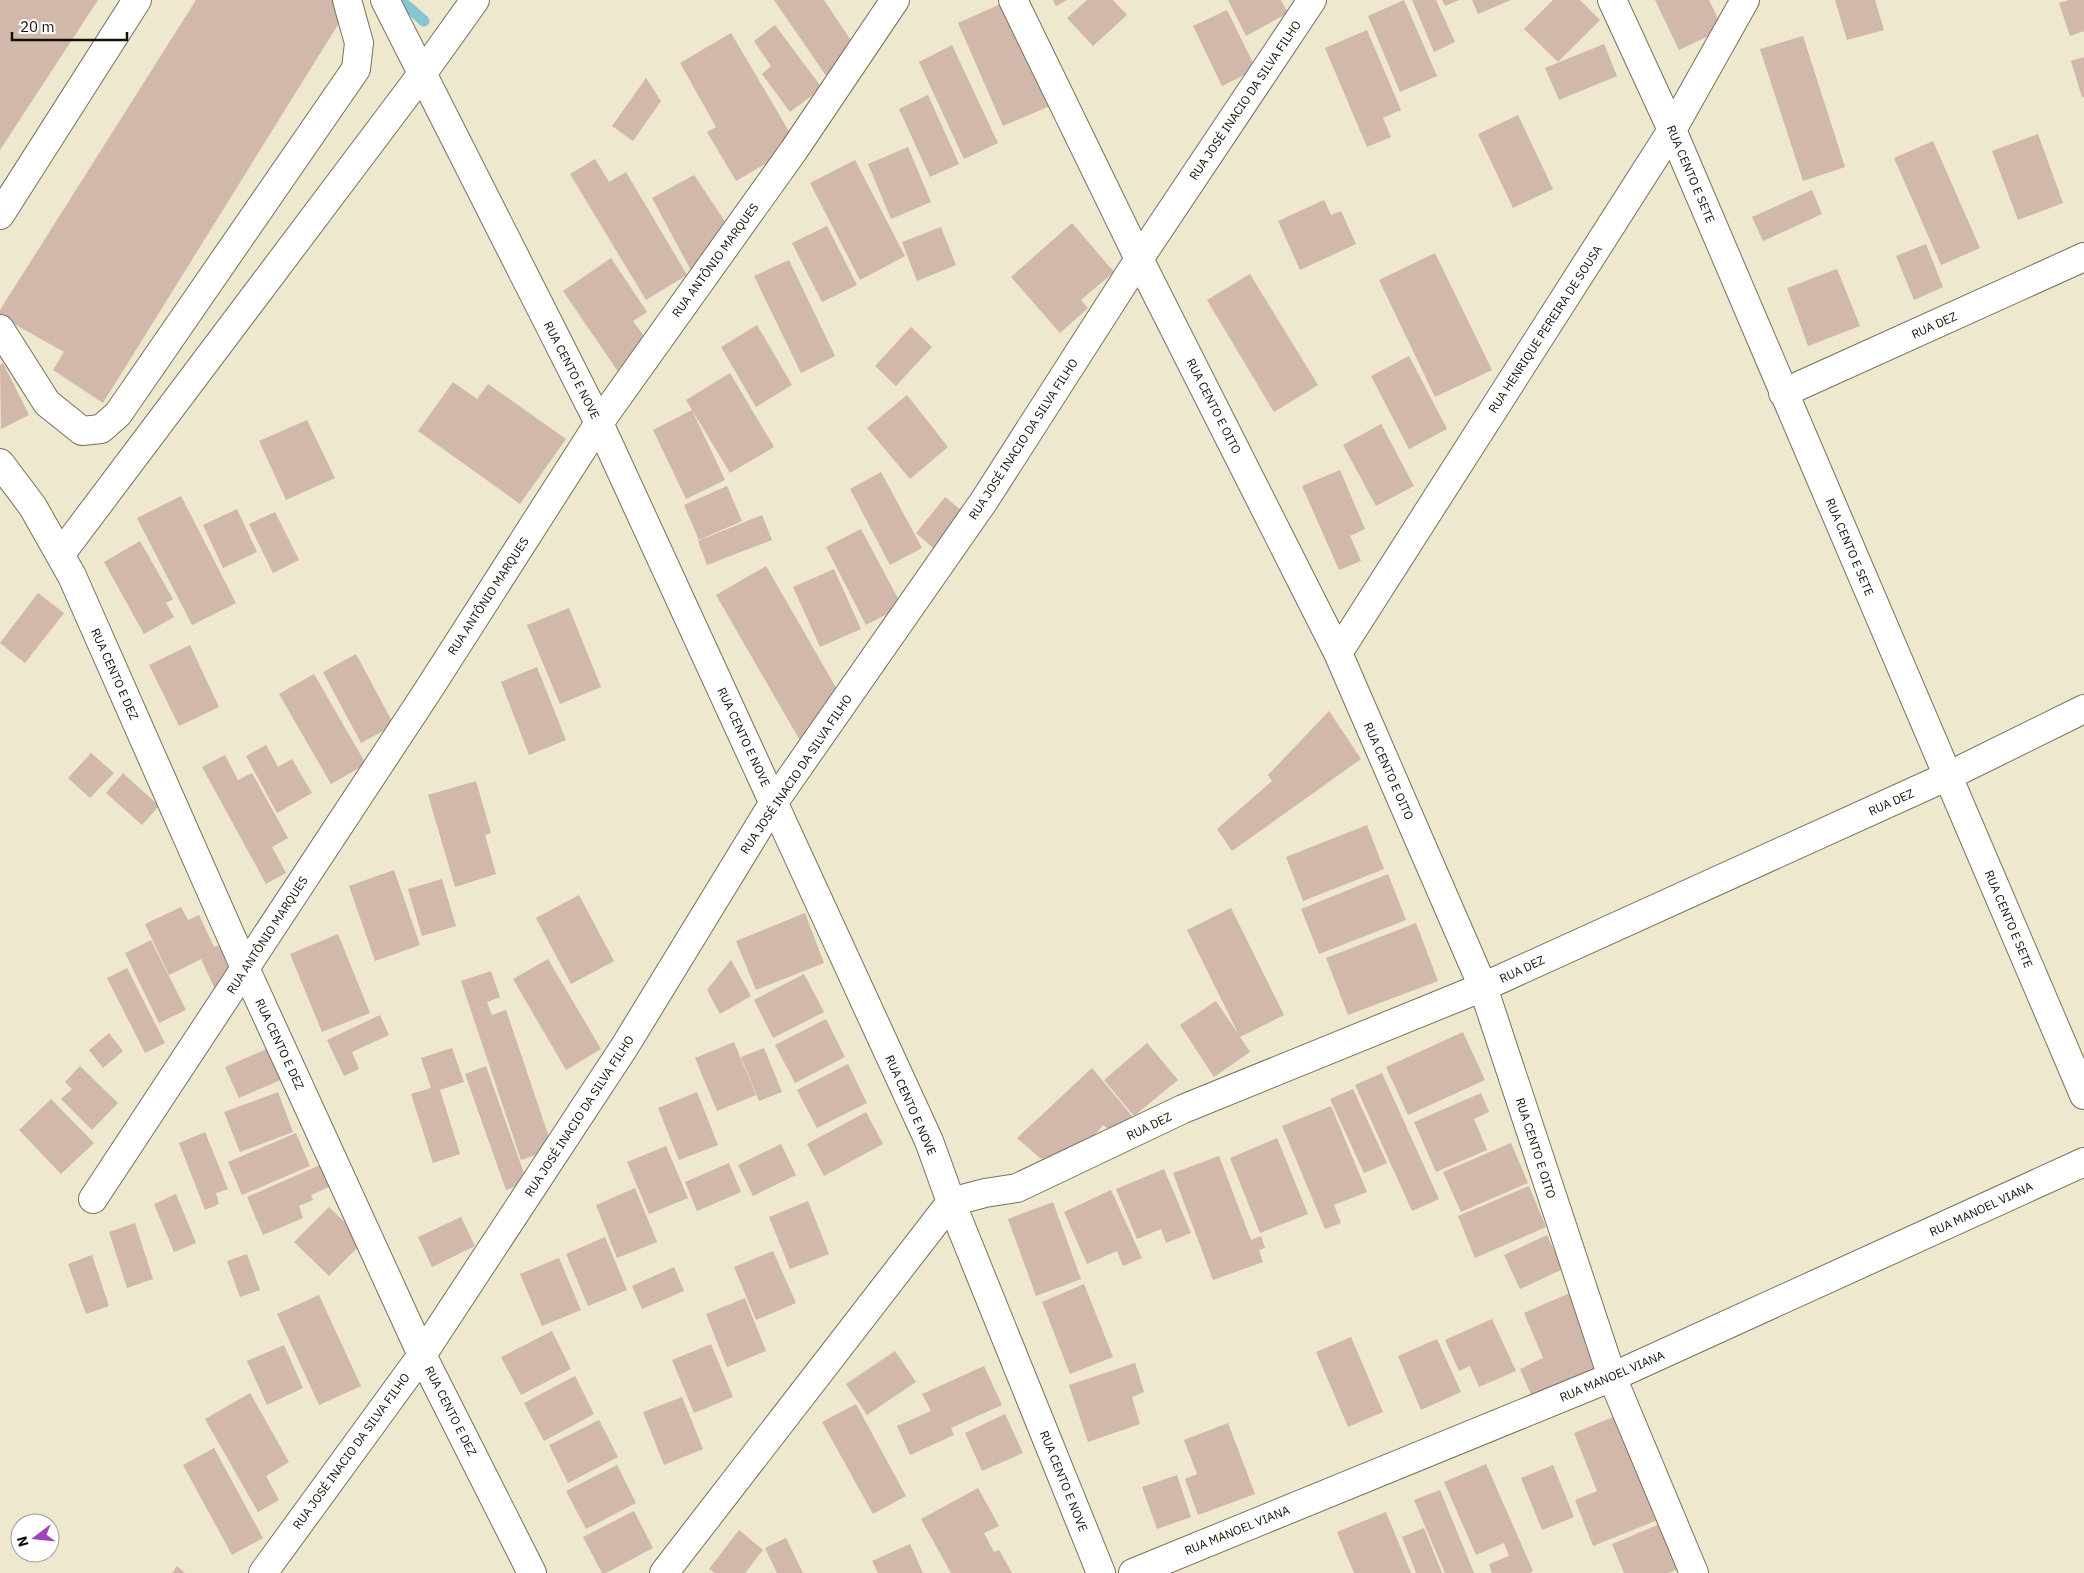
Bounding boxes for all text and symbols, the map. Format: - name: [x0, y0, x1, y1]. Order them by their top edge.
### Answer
- scale bar: [12, 10, 128, 42]
- text: 20 m: [20, 17, 55, 36]
- street label: RUA JOSÉ INACIO DA SILVA FILHO: [1186, 17, 1304, 183]
- street label: RUA CENTO E SETE: [1664, 123, 1718, 225]
- street label: RUA ANTÔNIO MARQUES: [669, 200, 762, 320]
- street label: RUA HENRIQUE PEREIRA DE SOUSA: [1485, 242, 1605, 416]
- street label: RUA DEZ: [1909, 308, 1959, 342]
- street label: RUA CENTO E NOVE: [541, 319, 603, 421]
- street label: RUA JOSÉ INACIO DA SILVA FILHO: [965, 356, 1081, 522]
- street label: RUA CENTO E OITO: [1183, 356, 1245, 456]
- street label: RUA CENTO E SETE: [1823, 496, 1877, 598]
- street label: RUA ANTÔNIO MARQUES: [444, 534, 532, 658]
- street label: RUA CENTO E DEZ: [88, 626, 142, 722]
- street label: RUA CENTO E NOVE: [714, 685, 774, 789]
- street label: RUA JOSÉ INACIO DA SILVA FILHO: [737, 691, 855, 857]
- street label: RUA CENTO E OITO: [1361, 720, 1417, 822]
- street label: RUA DEZ: [1866, 785, 1916, 819]
- street label: RUA CENTO E SETE: [1982, 868, 2036, 970]
- street label: RUA ANTÔNIO MARQUES: [223, 873, 311, 997]
- street label: RUA DEZ: [1497, 952, 1547, 986]
- street label: RUA CENTO E DEZ: [252, 996, 308, 1092]
- street label: RUA JOSÉ INACIO DA SILVA FILHO: [521, 1033, 637, 1199]
- street label: RUA CENTO E NOVE: [882, 1053, 940, 1157]
- street label: RUA CENTO E OITO: [1513, 1096, 1559, 1200]
- street label: RUA DEZ: [1124, 1109, 1174, 1143]
- street label: RUA MANOEL VIANA: [1927, 1178, 2035, 1240]
- street label: RUA MANOEL VIANA: [1557, 1347, 1667, 1405]
- street label: RUA CENTO E DEZ: [422, 1364, 480, 1458]
- street label: RUA JOSÉ INACIO DA SILVA FILHO: [289, 1370, 413, 1532]
- street label: RUA CENTO E NOVE: [1037, 1428, 1091, 1534]
- street label: RUA MANOEL VIANA: [1182, 1502, 1292, 1558]
- north arrow: [10, 1513, 60, 1563]
- text: N: [12, 1534, 33, 1549]

